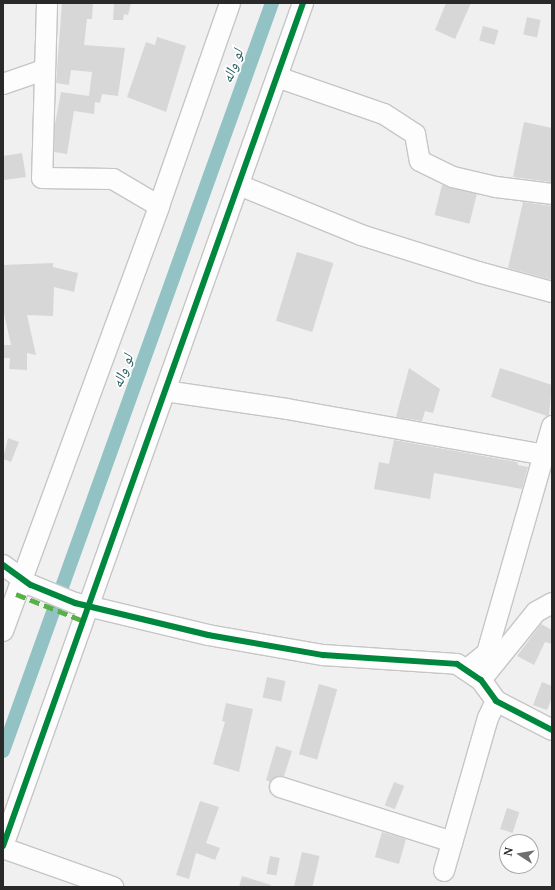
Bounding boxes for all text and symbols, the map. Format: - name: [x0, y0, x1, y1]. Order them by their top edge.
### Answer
- water label: لو واله: [218, 47, 246, 85]
- water label: لو واله: [108, 352, 136, 390]
- north arrow: [499, 834, 539, 874]
- text: N: [500, 846, 516, 857]

